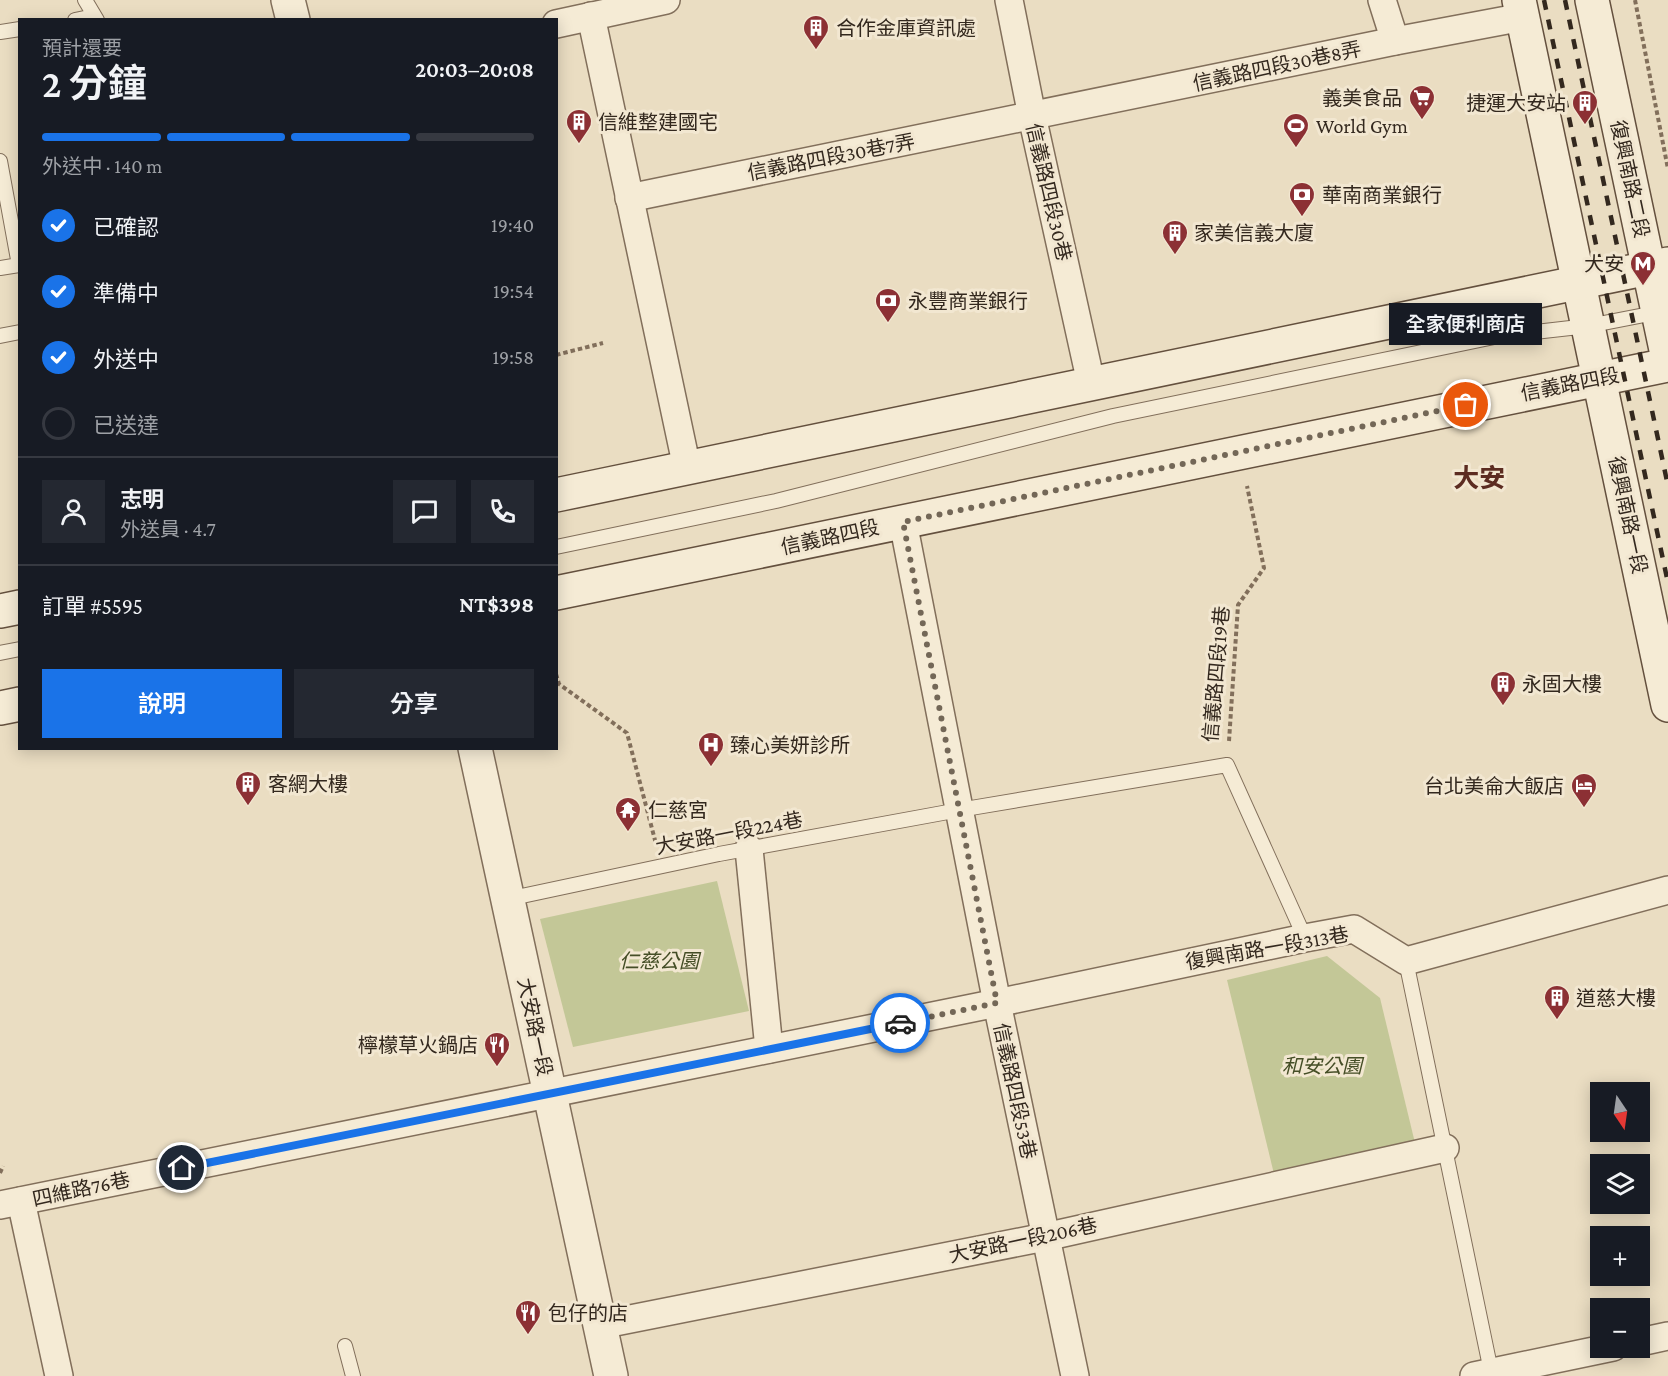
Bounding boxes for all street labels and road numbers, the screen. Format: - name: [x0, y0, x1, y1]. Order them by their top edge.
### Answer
- street label: 信義路四段30巷8弄: [1191, 37, 1363, 95]
- street label: 復興南路二段: [1607, 118, 1653, 240]
- street label: 信義路四段30巷: [1022, 121, 1076, 263]
- street label: 信義路四段30巷7弄: [745, 130, 917, 184]
- street label: 信義路四段: [1519, 364, 1621, 404]
- street label: 復興南路一段: [1605, 454, 1651, 576]
- street label: 信義路四段: [779, 516, 881, 558]
- street label: 信義路四段19巷: [1199, 605, 1233, 743]
- street label: 大安路一段224巷: [654, 808, 804, 858]
- street label: 復興南路一段313巷: [1184, 923, 1350, 973]
- street label: 大安路一段: [514, 976, 556, 1078]
- street label: 信義路四段53巷: [990, 1021, 1040, 1161]
- street label: 四維路76巷: [30, 1168, 132, 1210]
- street label: 大安路一段206巷: [947, 1214, 1099, 1266]

